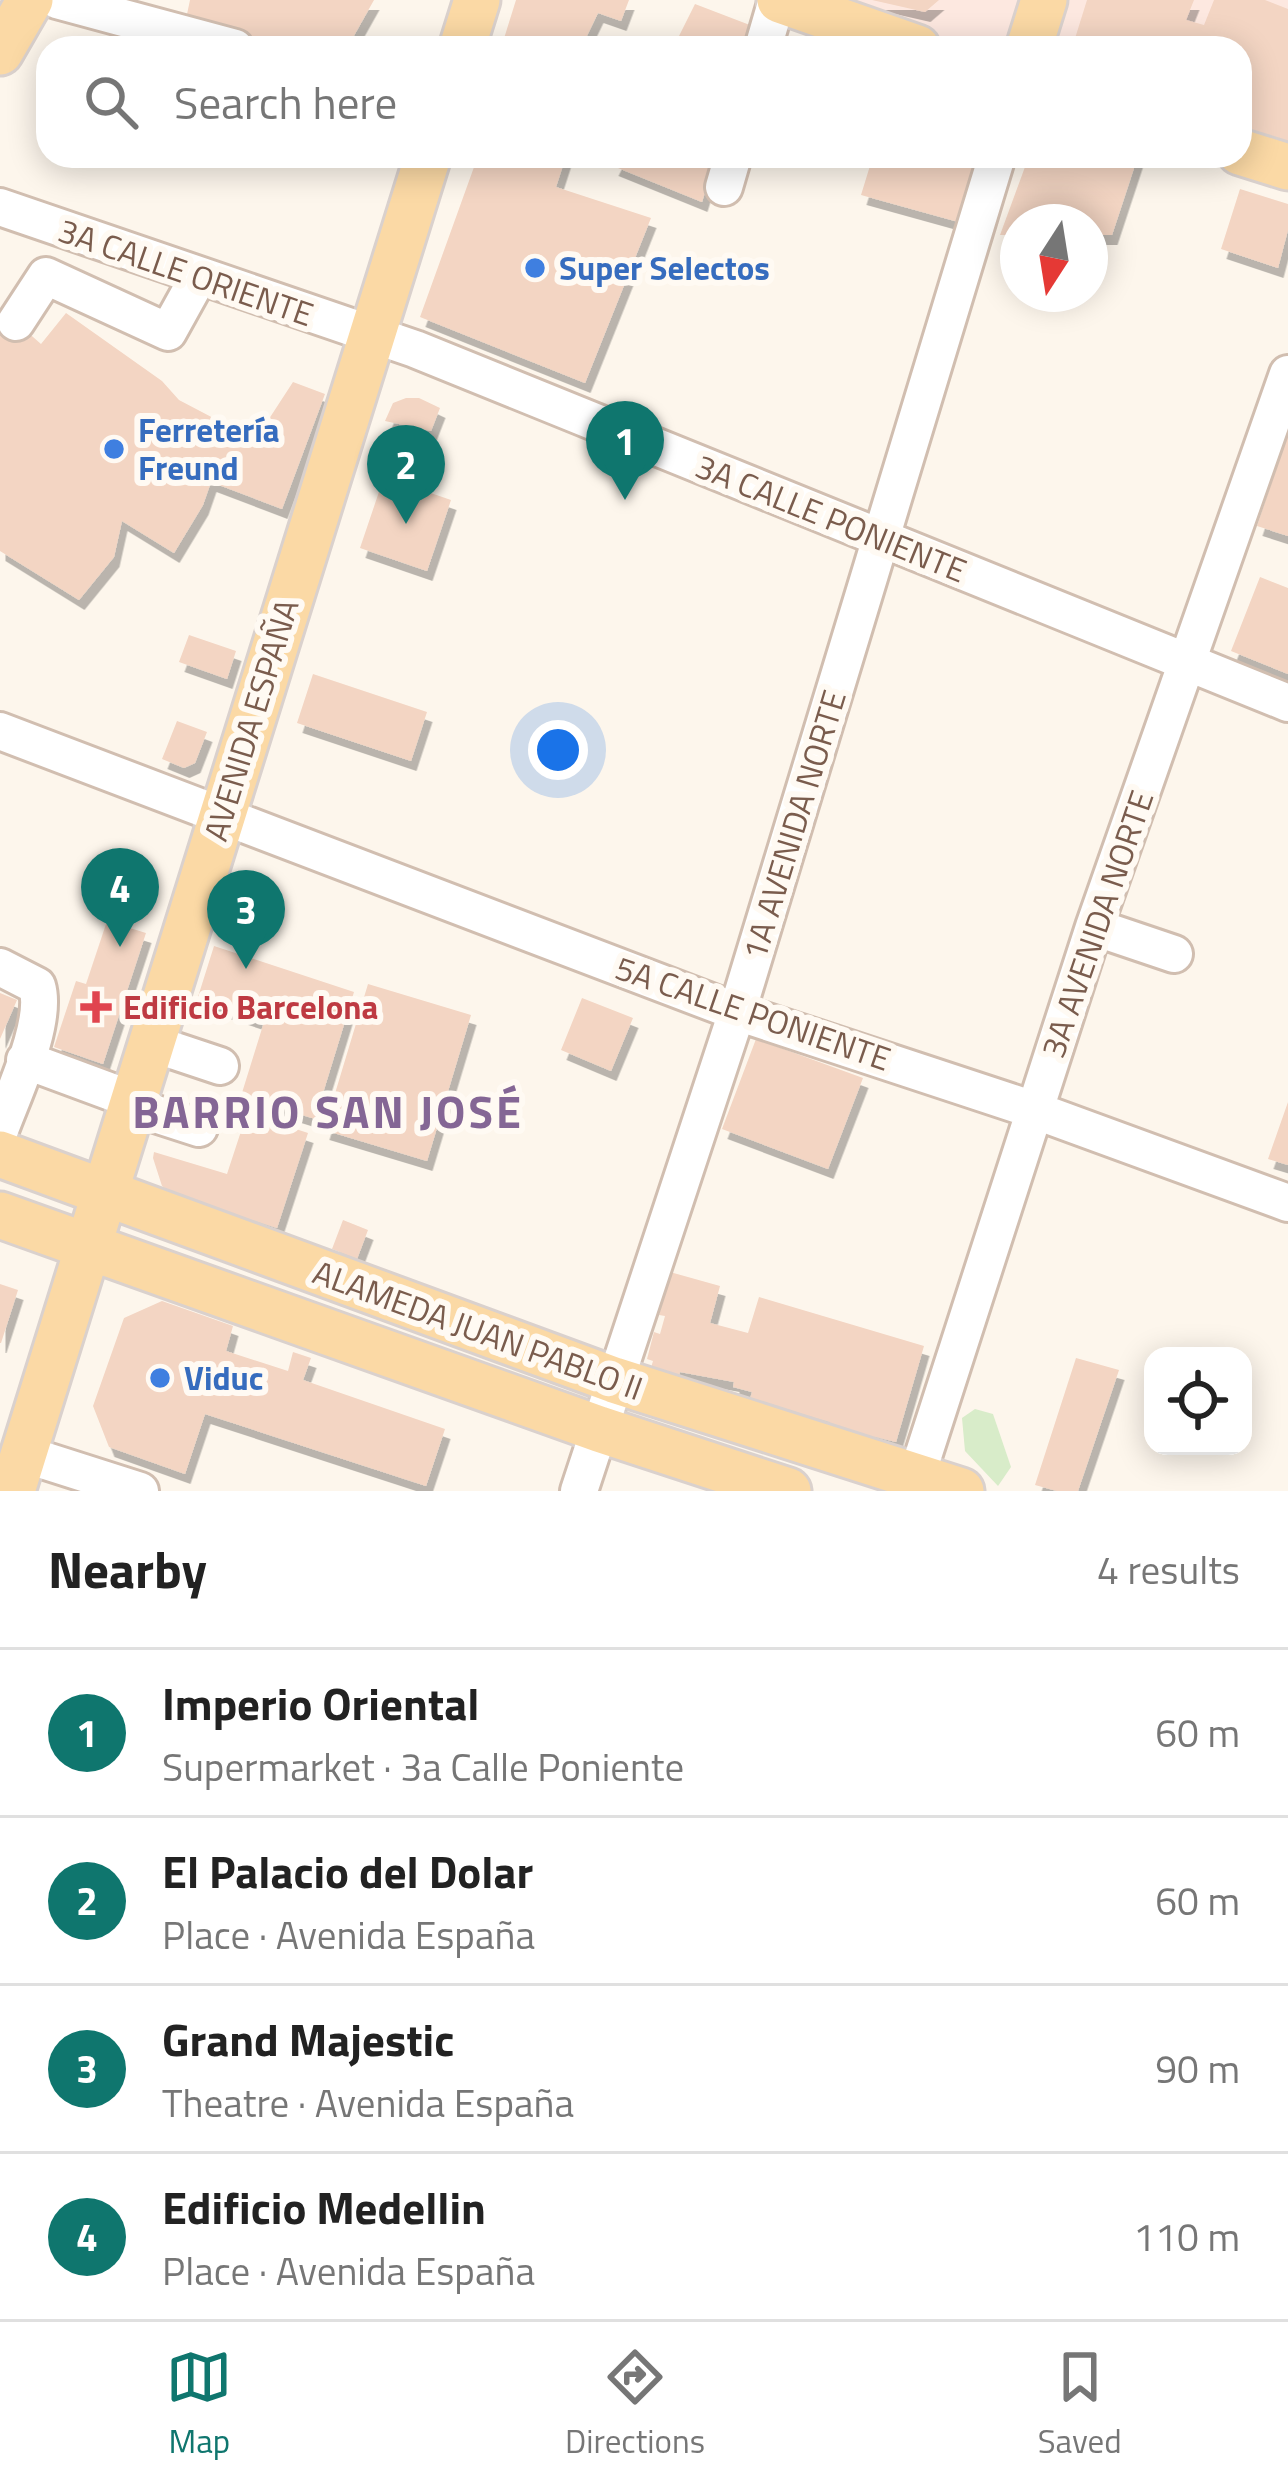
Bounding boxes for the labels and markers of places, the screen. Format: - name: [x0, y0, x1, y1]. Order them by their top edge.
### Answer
- place label: Super Selectos: [559, 243, 770, 293]
- marker: Super Selectos: [522, 255, 548, 281]
- pin: 1: [586, 401, 664, 500]
- place label: Ferretería Freund: [138, 405, 280, 493]
- pin: 2: [367, 425, 445, 524]
- marker: Ferretería Freund: [101, 436, 127, 462]
- pin: 4: [81, 848, 159, 947]
- pin: 3: [207, 870, 285, 969]
- place label: Edificio Barcelona: [123, 982, 378, 1032]
- marker: Edificio Barcelona: [80, 991, 112, 1023]
- place label: Viduc: [184, 1353, 264, 1403]
- marker: Viduc: [147, 1365, 173, 1391]

